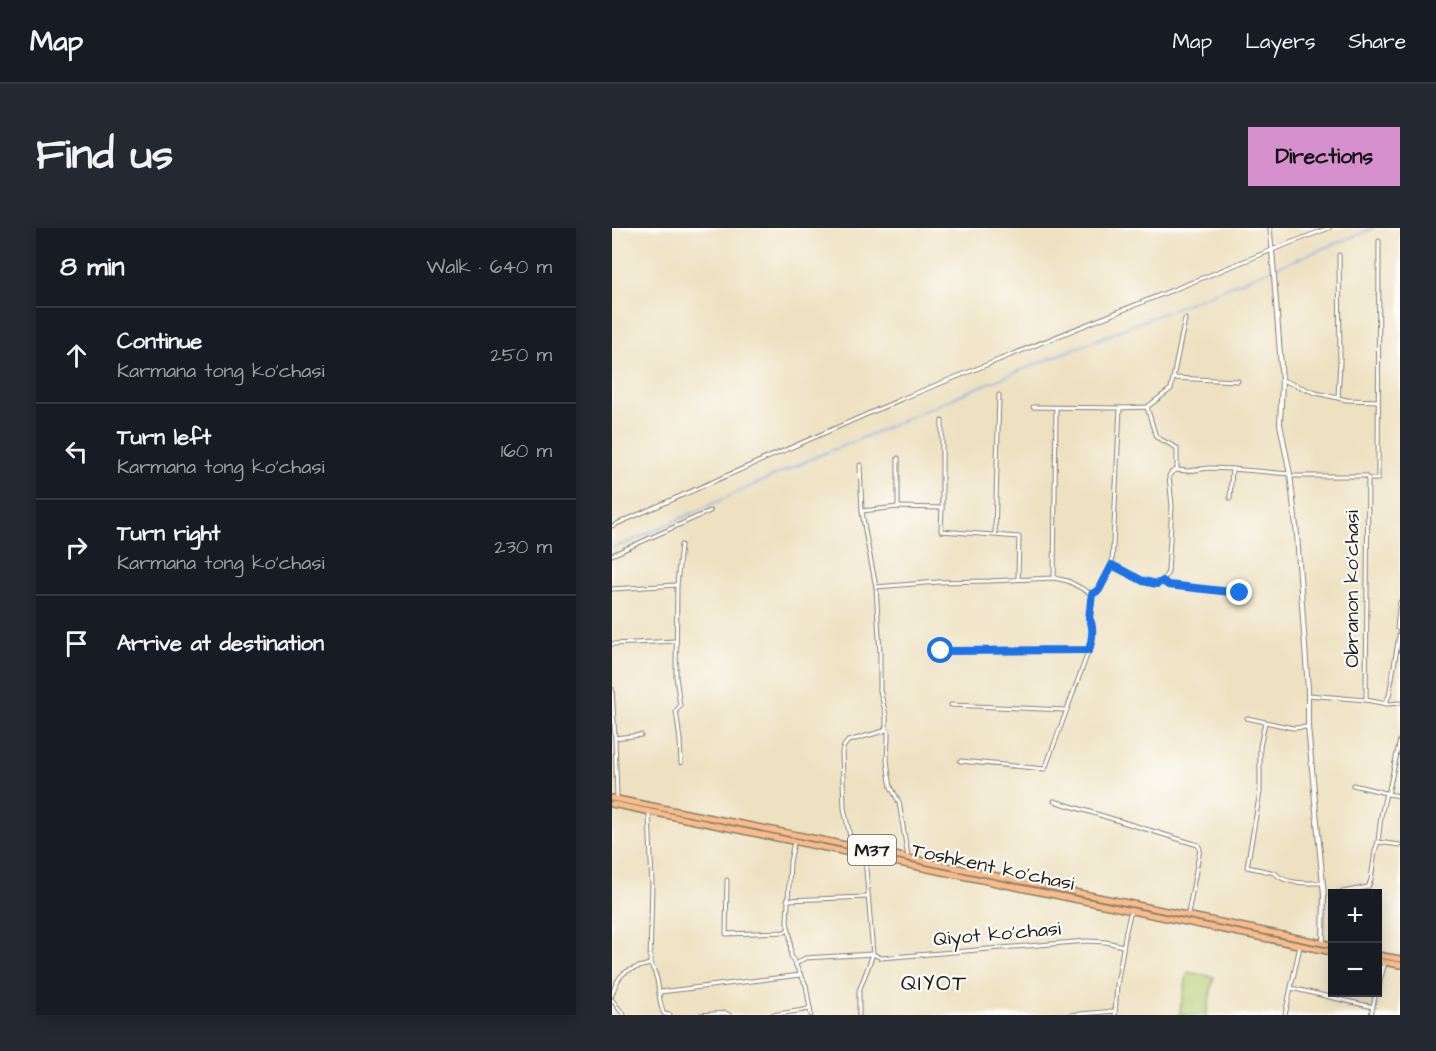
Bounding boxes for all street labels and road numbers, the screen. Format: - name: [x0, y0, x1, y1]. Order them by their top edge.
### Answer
- street label: Obranon ko'chasi: [1338, 510, 1366, 668]
- road number: M37: [848, 835, 896, 865]
- street label: Toshkent ko'chasi: [909, 836, 1077, 898]
- street label: Qiyot ko'chasi: [932, 914, 1062, 955]

